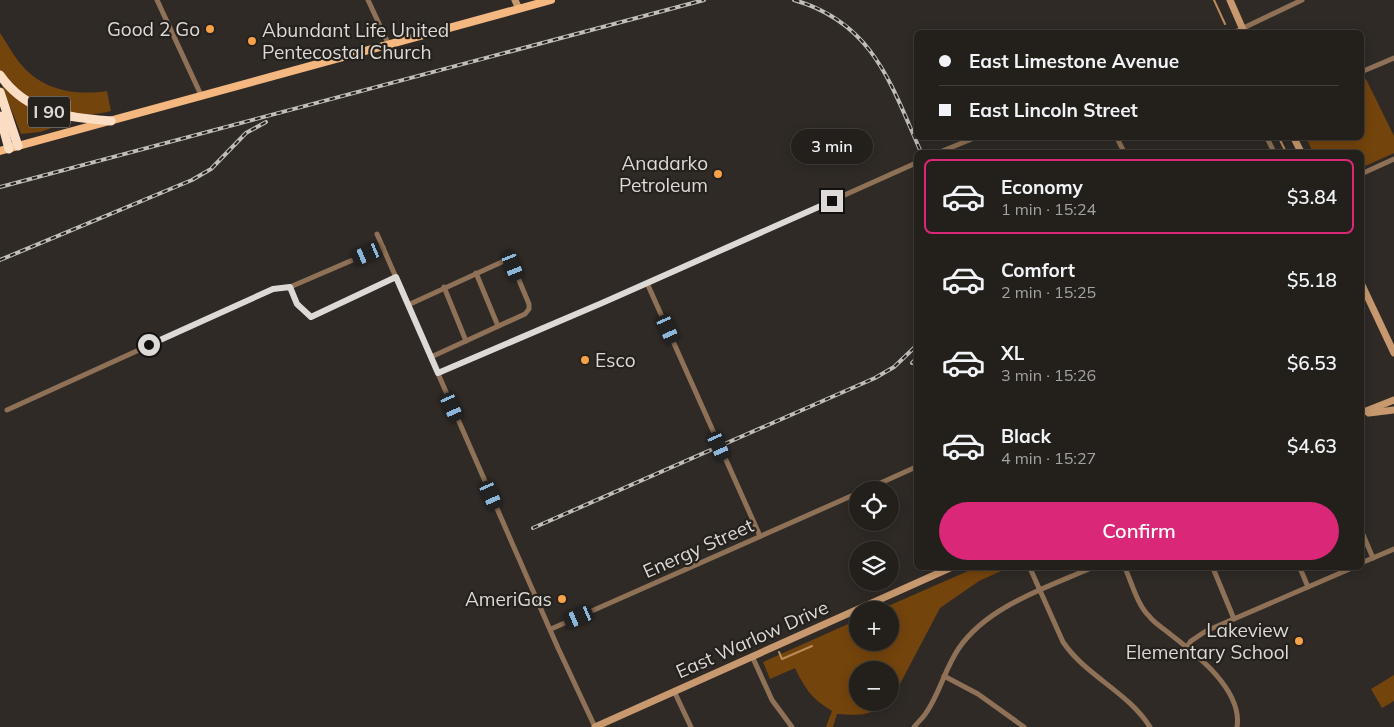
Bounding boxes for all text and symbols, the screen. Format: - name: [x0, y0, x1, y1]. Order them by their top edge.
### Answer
- place label: Good 2 Go: [107, 17, 200, 41]
- place label: Abundant Life United Pentecostal Church: [262, 18, 449, 64]
- marker: Good 2 Go: [204, 23, 216, 35]
- marker: Abundant Life United Pentecostal Church: [246, 35, 258, 47]
- text: East Limestone Avenue: [969, 49, 1179, 73]
- road number: I 90: [28, 96, 70, 128]
- text: East Lincoln Street: [969, 98, 1138, 122]
- callout: 3 min: [791, 128, 873, 164]
- text: 3 min: [811, 136, 853, 156]
- place label: Anadarko Petroleum: [619, 151, 708, 197]
- marker: Anadarko Petroleum: [712, 168, 724, 180]
- icon: car: [941, 174, 986, 219]
- text: Economy: [1001, 175, 1083, 199]
- text: $3.84: [1287, 185, 1337, 209]
- route end: [821, 190, 843, 212]
- text: 1 min · 15:24: [1001, 199, 1096, 219]
- car: [350, 241, 383, 267]
- car: [500, 249, 525, 283]
- icon: car: [941, 257, 986, 302]
- text: Comfort: [1001, 258, 1075, 282]
- text: $5.18: [1287, 268, 1337, 292]
- text: 2 min · 15:25: [1001, 282, 1096, 302]
- car: [655, 312, 680, 346]
- route start: [138, 334, 160, 356]
- icon: car: [941, 340, 986, 385]
- text: XL: [1001, 341, 1024, 365]
- place label: Esco: [595, 348, 636, 372]
- text: $6.53: [1287, 351, 1337, 375]
- marker: Esco: [579, 354, 591, 366]
- text: 3 min · 15:26: [1001, 365, 1096, 385]
- car: [439, 390, 464, 424]
- icon: car: [941, 423, 986, 468]
- text: Black: [1001, 424, 1051, 448]
- car: [706, 429, 731, 463]
- text: $4.63: [1287, 434, 1337, 458]
- text: 4 min · 15:27: [1001, 448, 1096, 468]
- car: [478, 478, 503, 512]
- map controls: [849, 481, 899, 711]
- button: locate: [849, 481, 899, 531]
- button: Confirm: [939, 502, 1339, 560]
- street label: Energy Street: [639, 513, 757, 583]
- button: layers: [849, 541, 899, 591]
- place label: AmeriGas: [465, 587, 552, 611]
- marker: AmeriGas: [556, 593, 568, 605]
- street label: East Warlow Drive: [672, 595, 832, 683]
- button: +: [849, 601, 899, 651]
- car: [562, 604, 595, 630]
- place label: Lakeview Elementary School: [1126, 618, 1289, 664]
- marker: Lakeview Elementary School: [1293, 635, 1305, 647]
- button: −: [849, 661, 899, 711]

